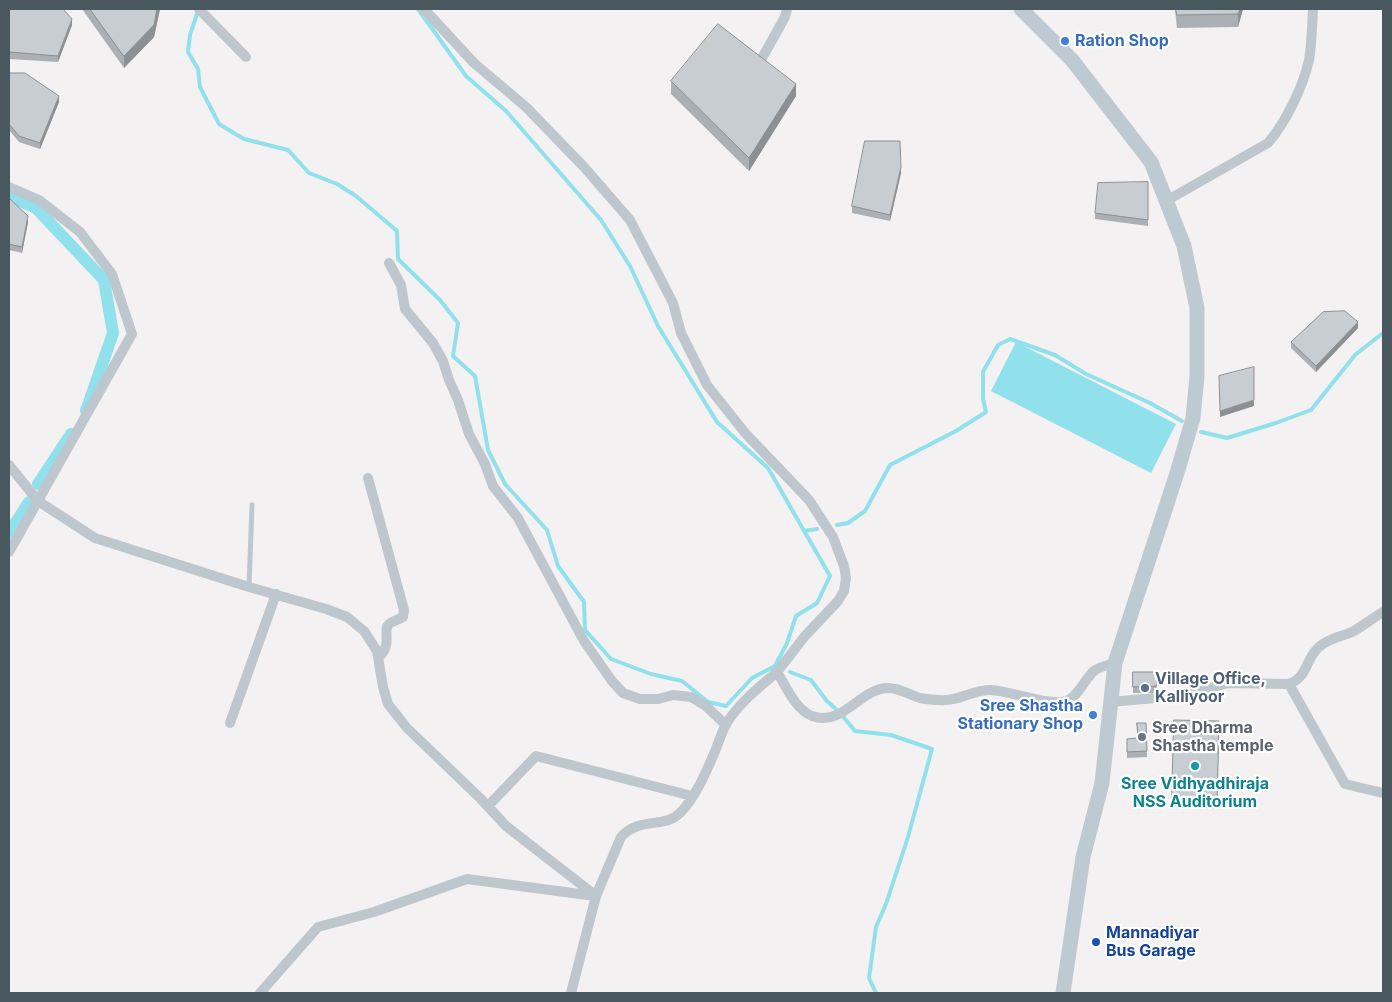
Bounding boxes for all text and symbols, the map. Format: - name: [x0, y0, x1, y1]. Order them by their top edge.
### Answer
- place label: Ration Shop: [1075, 31, 1169, 51]
- marker: Ration Shop: [1059, 35, 1071, 47]
- place label: Village Office, Kalliyoor: [1155, 669, 1266, 707]
- marker: Village Office, Kalliyoor: [1139, 682, 1151, 694]
- place label: Sree Shastha Stationary Shop: [958, 696, 1083, 734]
- marker: Sree Shastha Stationary Shop: [1087, 709, 1099, 721]
- place label: Sree Dharma Shastha temple: [1152, 718, 1273, 756]
- marker: Sree Dharma Shastha temple: [1136, 731, 1148, 743]
- marker: Sree Vidhyadhiraja NSS Auditorium: [1189, 760, 1201, 772]
- place label: Sree Vidhyadhiraja NSS Auditorium: [1121, 774, 1269, 812]
- place label: Mannadiyar Bus Garage: [1106, 923, 1199, 961]
- marker: Mannadiyar Bus Garage: [1090, 936, 1102, 948]

